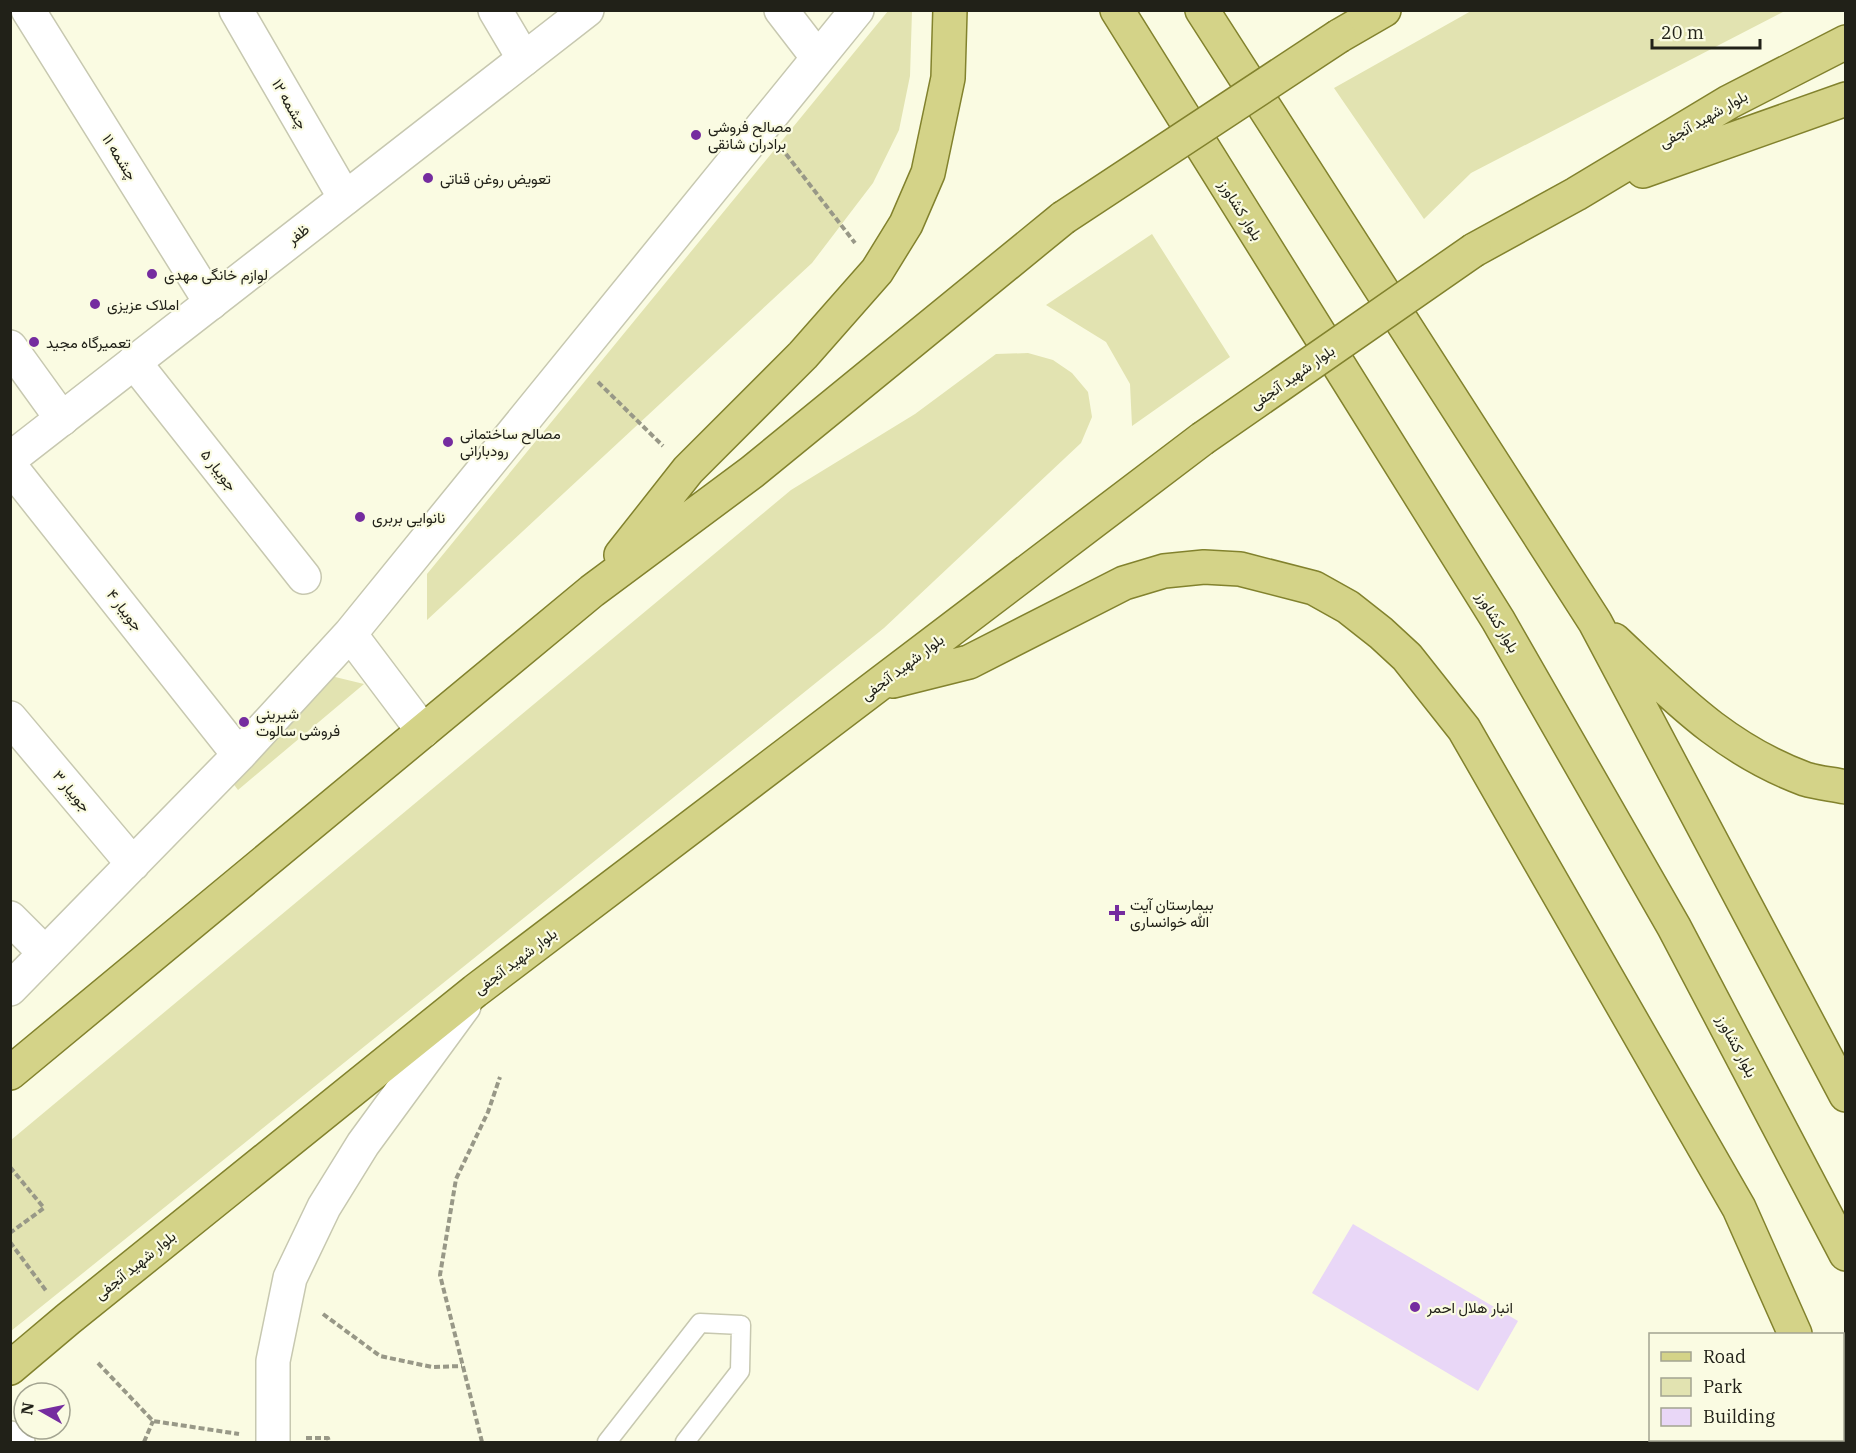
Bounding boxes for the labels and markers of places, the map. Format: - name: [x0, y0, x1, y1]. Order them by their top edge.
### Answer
- place label: مصالح فروشی برادران شانقی: [708, 117, 792, 154]
- marker: مصالح فروشی برادران شانقی: [689, 128, 703, 142]
- place label: تعویض روغن قناتی: [440, 169, 551, 189]
- marker: تعویض روغن قناتی: [421, 171, 435, 185]
- place label: لوازم خانگی مهدی: [164, 265, 268, 285]
- marker: لوازم خانگی مهدی: [145, 267, 159, 281]
- place label: املاک عزیزی: [107, 295, 179, 315]
- marker: املاک عزیزی: [88, 297, 102, 311]
- place label: تعمیرگاه مجید: [46, 333, 131, 352]
- marker: تعمیرگاه مجید: [27, 335, 41, 349]
- place label: مصالح ساختمانی رودبارانی: [460, 424, 561, 461]
- marker: مصالح ساختمانی رودبارانی: [441, 435, 455, 449]
- place label: نانوایی بربری: [372, 508, 445, 528]
- marker: نانوایی بربری: [353, 510, 367, 524]
- place label: شیرینی فروشی سالوت: [256, 704, 340, 741]
- marker: شیرینی فروشی سالوت: [237, 715, 251, 729]
- place label: بیمارستان آیت الله خوانساری: [1130, 895, 1214, 932]
- marker: بیمارستان آیت الله خوانساری: [1108, 904, 1126, 922]
- place label: انبار هلال احمر: [1426, 1298, 1513, 1317]
- marker: انبار هلال احمر: [1408, 1300, 1422, 1314]

